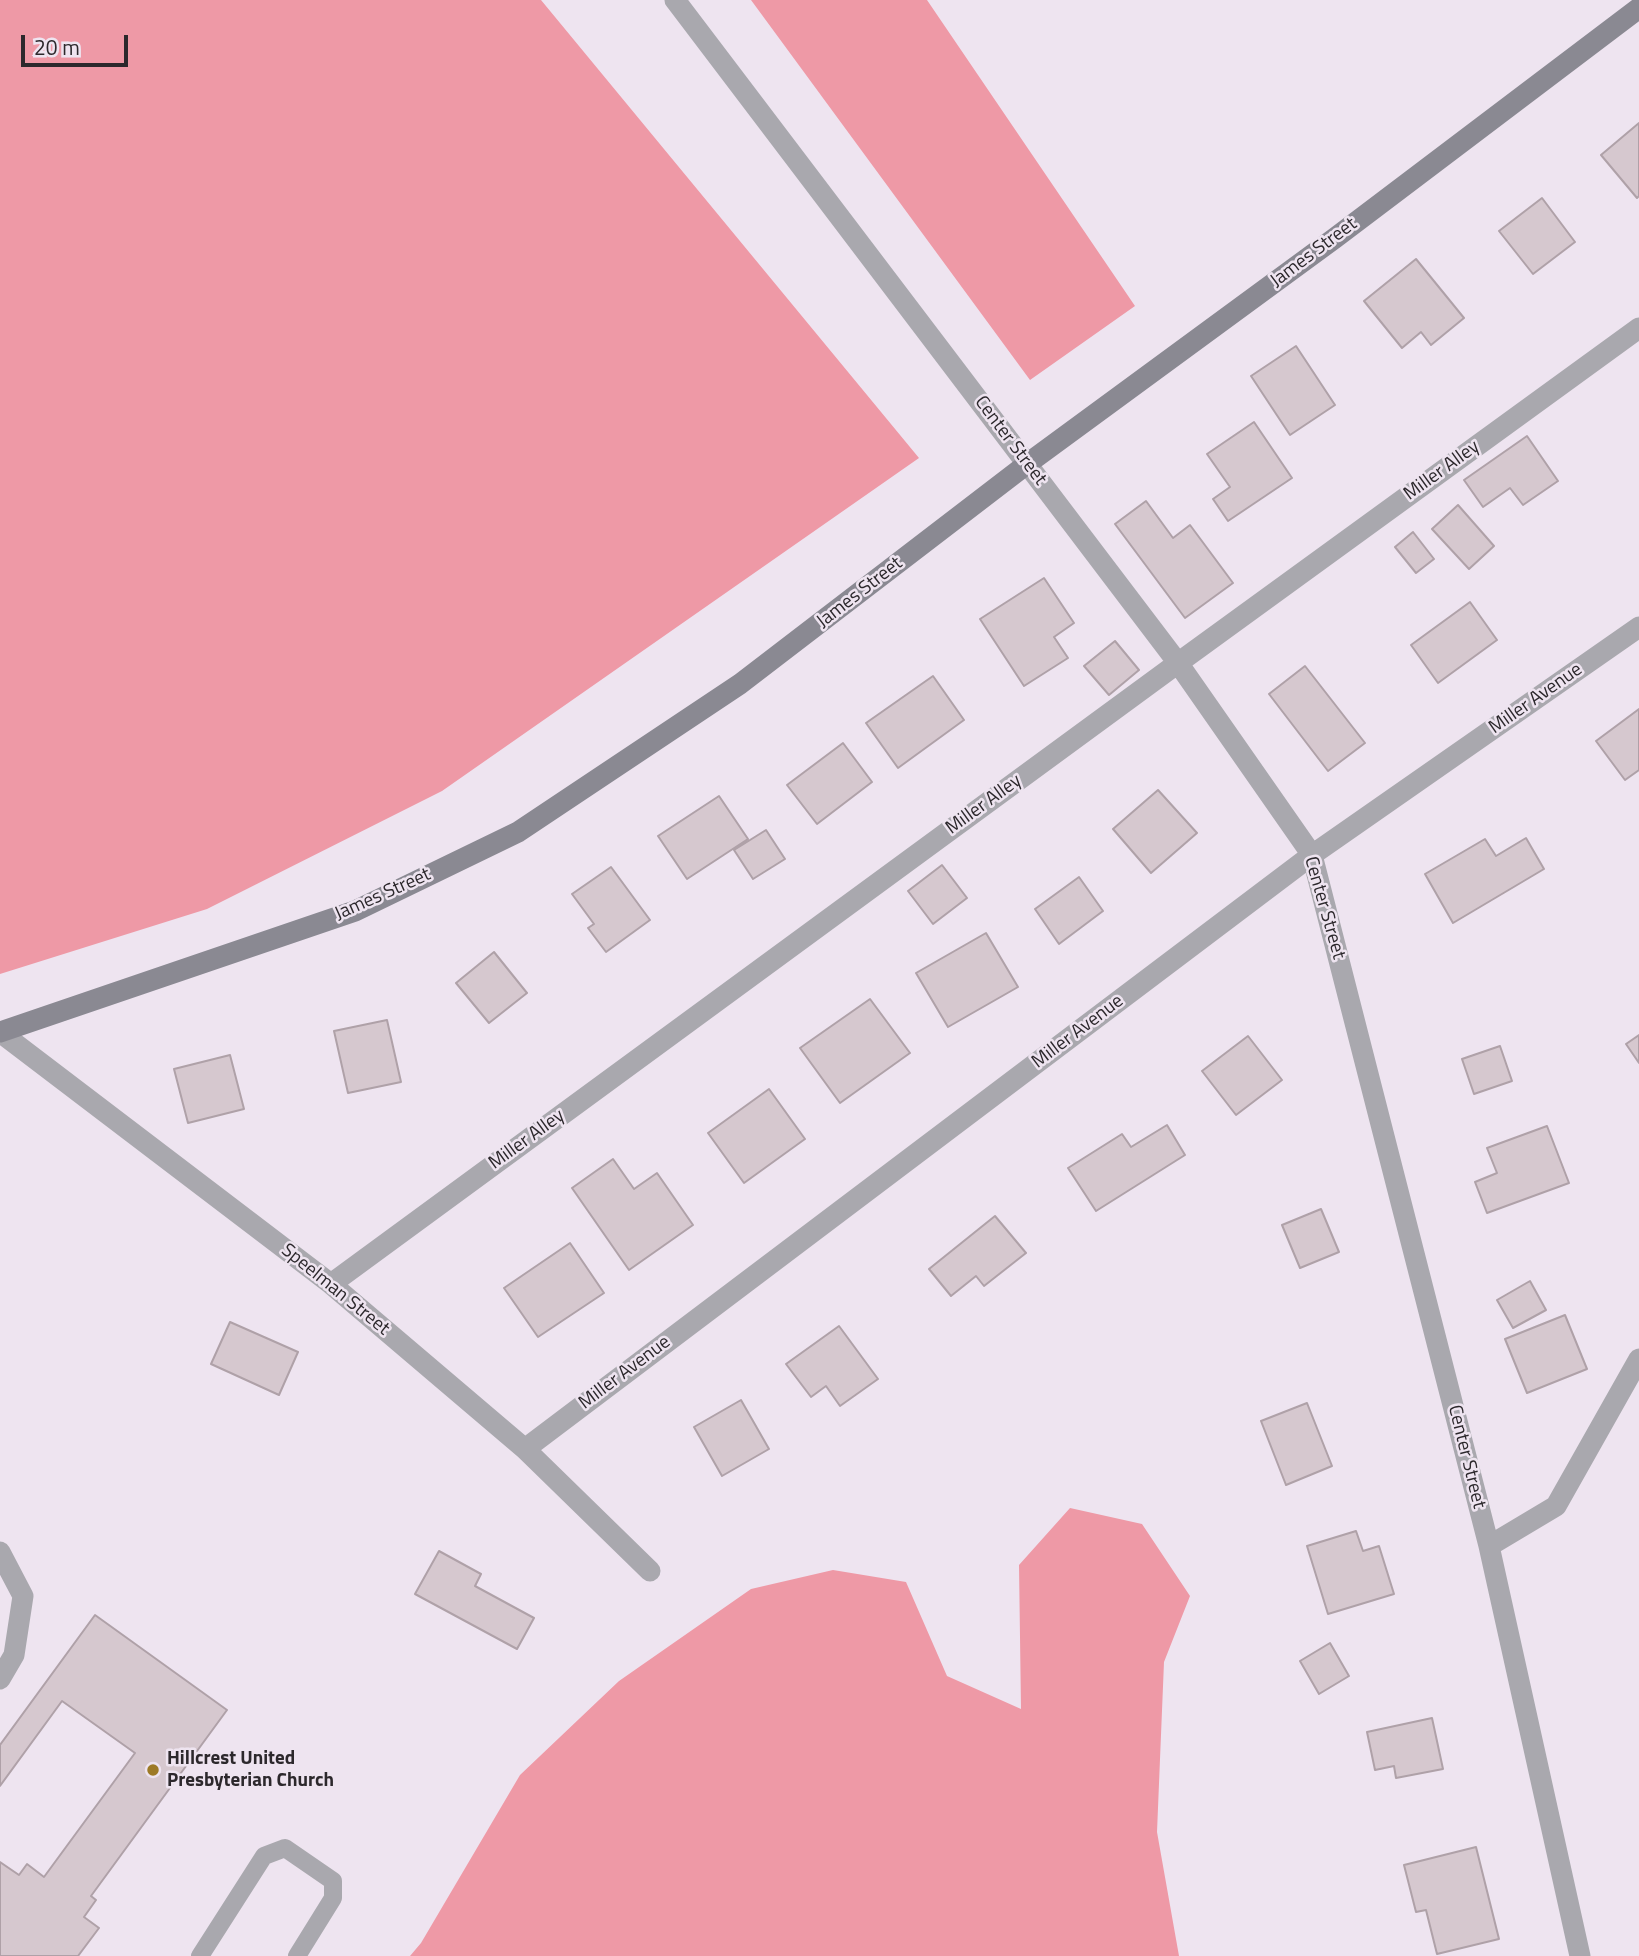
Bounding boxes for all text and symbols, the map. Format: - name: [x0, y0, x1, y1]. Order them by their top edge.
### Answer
- scale bar: [24, 21, 131, 65]
- text: 20 m: [34, 31, 80, 63]
- street label: James Street: [1266, 213, 1362, 293]
- street label: Center Street: [969, 392, 1051, 490]
- street label: Miller Alley: [1400, 436, 1484, 506]
- street label: James Street: [813, 552, 907, 634]
- street label: Miller Avenue: [1485, 658, 1587, 740]
- street label: Miller Alley: [942, 770, 1026, 840]
- street label: Center Street: [1298, 854, 1350, 962]
- street label: James Street: [332, 864, 434, 926]
- street label: Miller Avenue: [1028, 990, 1128, 1074]
- street label: Miller Alley: [485, 1105, 569, 1175]
- street label: Speelman Street: [276, 1239, 394, 1341]
- street label: Miller Avenue: [575, 1331, 675, 1415]
- street label: Center Street: [1442, 1403, 1490, 1511]
- place label: Hillcrest United Presbyterian Church: [167, 1748, 334, 1792]
- marker: Hillcrest United Presbyterian Church: [145, 1762, 161, 1778]

